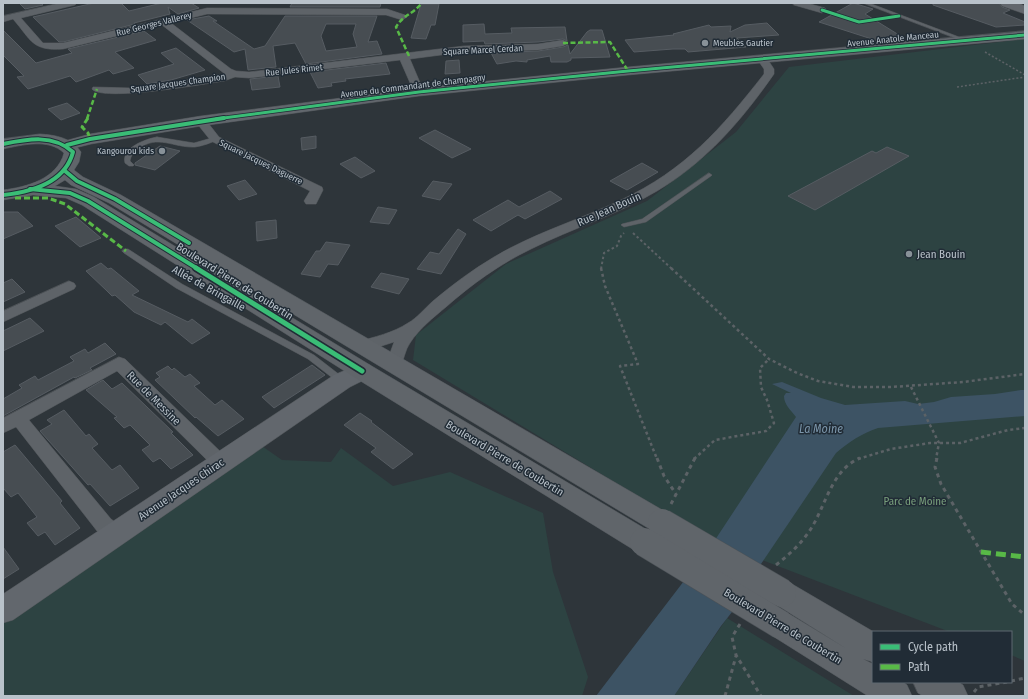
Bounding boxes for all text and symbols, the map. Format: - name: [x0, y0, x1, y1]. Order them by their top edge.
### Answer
- street label: Rue Georges Vallerey: [115, 10, 193, 38]
- street label: Avenue Anatole Manceau: [847, 29, 939, 49]
- marker: Meubles Gautier: [700, 38, 710, 48]
- place label: Meubles Gautier: [713, 38, 774, 48]
- street label: Square Marcel Cerdan: [443, 43, 523, 57]
- street label: Rue Jules Rimet: [265, 62, 323, 78]
- street label: Square Jacques Champion: [130, 71, 226, 95]
- street label: Avenue du Commandant de Champagny: [340, 72, 486, 100]
- street label: Square Jacques Daguerre: [218, 137, 305, 187]
- place label: Kangourou kids: [97, 146, 154, 156]
- marker: Kangourou kids: [157, 146, 167, 156]
- street label: Rue Jean Bouin: [575, 190, 643, 229]
- street label: Boulevard Pierre de Coubertin: [174, 240, 296, 323]
- place label: Jean Bouin: [917, 248, 965, 261]
- marker: Jean Bouin: [904, 249, 914, 259]
- street label: Allée de Bringaille: [170, 263, 248, 314]
- street label: Rue de Messine: [124, 369, 183, 428]
- street label: Boulevard Pierre de Coubertin: [443, 418, 566, 499]
- water label: La Moine: [799, 422, 843, 436]
- street label: Avenue Jacques Chirac: [136, 456, 227, 523]
- park label: Parc de Moine: [884, 495, 946, 508]
- street label: Boulevard Pierre de Coubertin: [721, 586, 844, 667]
- legend: [872, 631, 1012, 683]
- text: Cycle path: [908, 640, 958, 654]
- text: Path: [908, 660, 930, 674]

